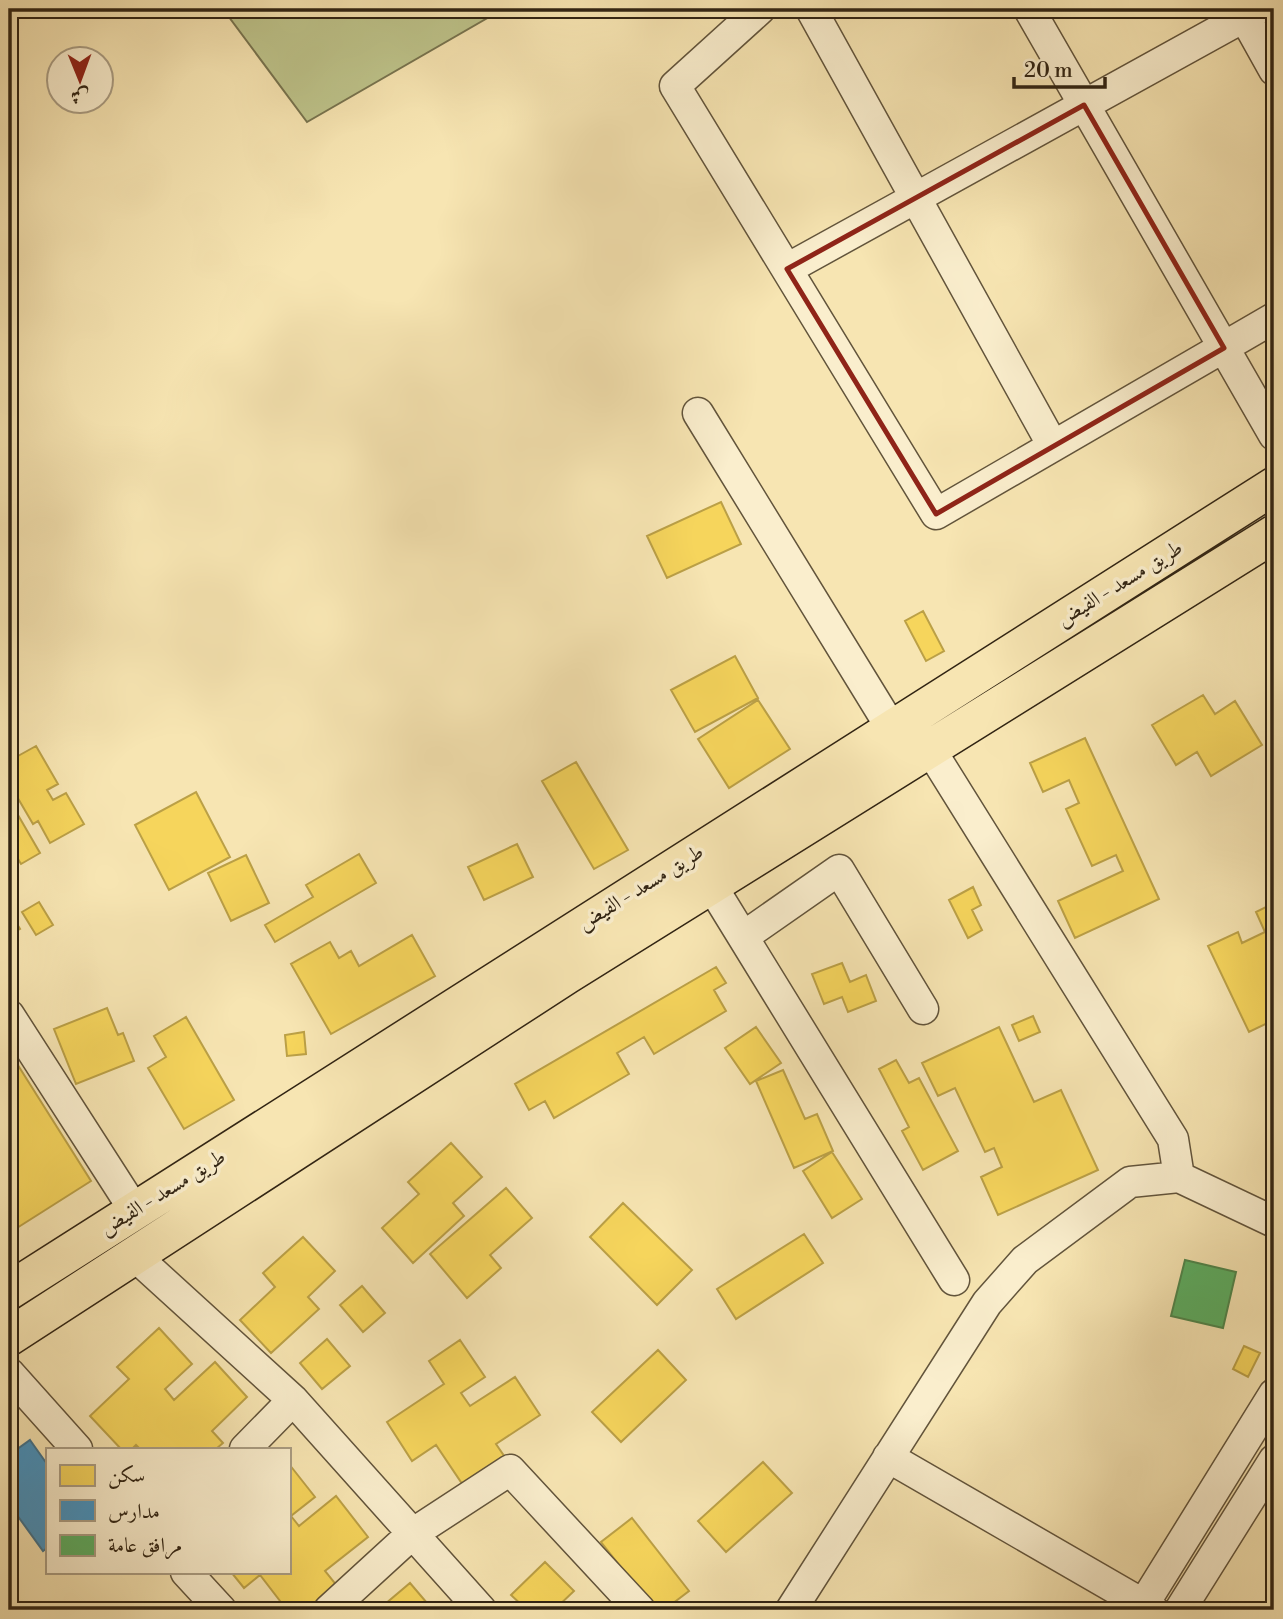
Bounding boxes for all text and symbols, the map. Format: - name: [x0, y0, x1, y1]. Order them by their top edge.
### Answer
- north arrow: [46, 46, 116, 116]
- scale bar: [1014, 46, 1104, 90]
- text: 20 m: [1024, 58, 1073, 84]
- text: ش: [71, 84, 90, 108]
- street label: طريق مسعد - الفيض: [1052, 535, 1188, 633]
- street label: طريق مسعد - الفيض: [573, 839, 709, 937]
- street label: طريق مسعد - الفيض: [95, 1144, 231, 1242]
- legend: [46, 1448, 290, 1574]
- text: سكن: [108, 1463, 145, 1489]
- text: مدارس: [108, 1499, 160, 1525]
- text: مرافق عامة: [108, 1533, 182, 1560]

